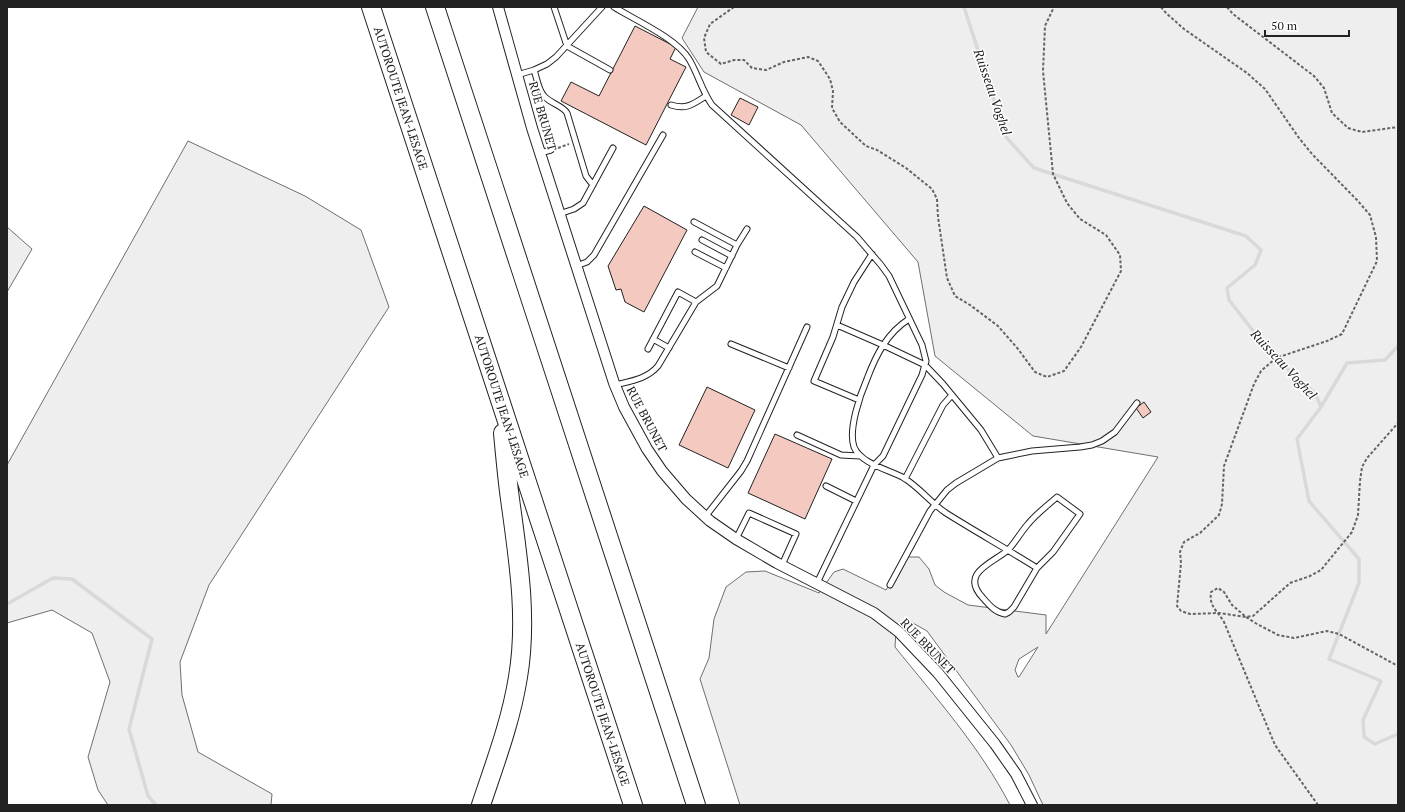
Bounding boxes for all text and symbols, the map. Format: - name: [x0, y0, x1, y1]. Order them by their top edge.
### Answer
- scale bar: [1265, 12, 1349, 38]
- text: 50 m: [1271, 18, 1298, 33]
- street label: AUTOROUTE JEAN-LESAGE: [371, 24, 431, 172]
- water label: Ruisseau Voghel: [970, 46, 1016, 138]
- street label: RUE BRUNET: [526, 79, 560, 153]
- water label: Ruisseau Voghel: [1246, 324, 1322, 403]
- street label: AUTOROUTE JEAN-LESAGE: [472, 332, 532, 480]
- street label: RUE BRUNET: [623, 384, 671, 455]
- street label: RUE BRUNET: [898, 615, 959, 677]
- street label: AUTOROUTE JEAN-LESAGE: [573, 640, 633, 788]

